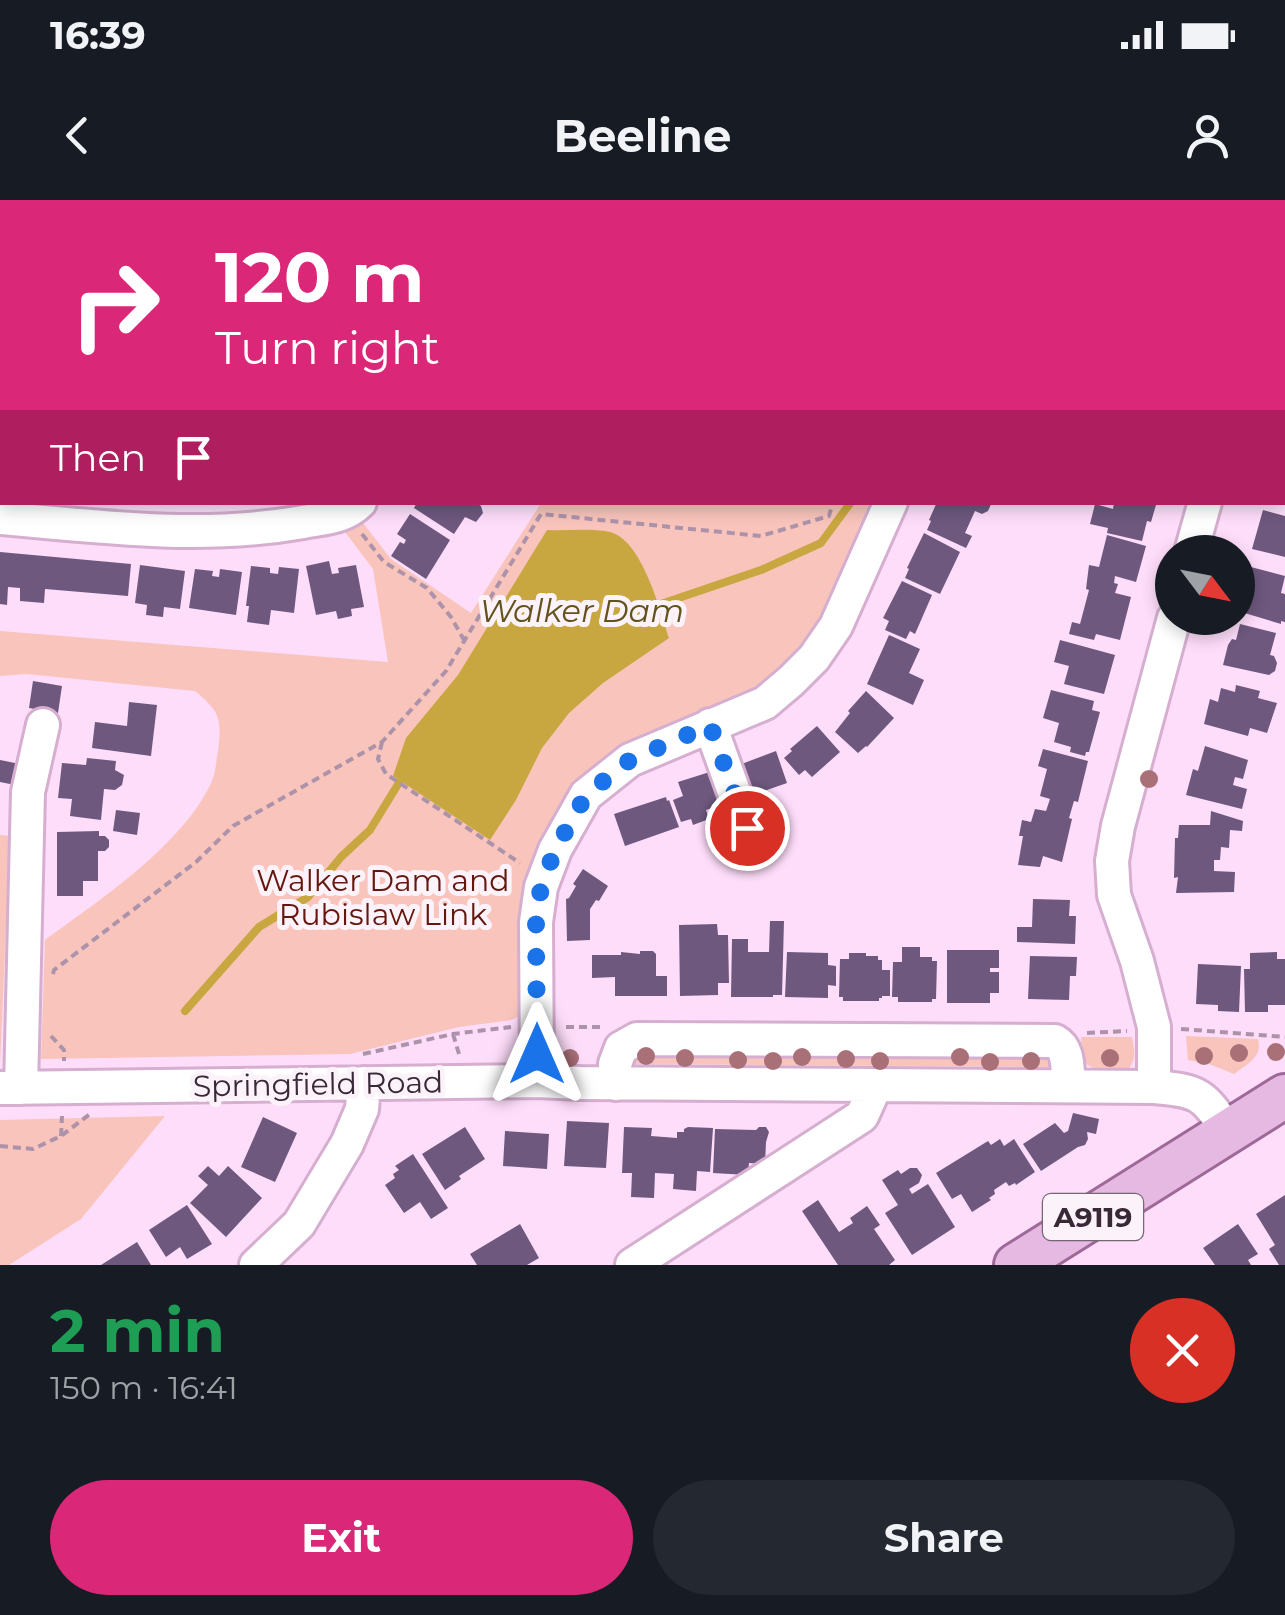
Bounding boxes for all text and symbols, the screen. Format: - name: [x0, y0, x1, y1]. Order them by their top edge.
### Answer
- text: 16:39: [50, 12, 146, 59]
- icon: back: [50, 108, 105, 163]
- text: Beeline: [554, 108, 731, 163]
- icon: person: [1180, 108, 1235, 163]
- text: 120 m: [215, 234, 425, 320]
- icon: right: [50, 240, 180, 370]
- text: Turn right: [215, 320, 440, 375]
- icon: arrive: [166, 430, 221, 485]
- text: Then: [50, 434, 146, 481]
- north arrow: [1155, 535, 1255, 635]
- map controls: [1155, 535, 1255, 635]
- water label: Walker Dam: [480, 591, 684, 630]
- pin: [705, 786, 790, 871]
- icon: arrive: [720, 801, 775, 856]
- park label: Walker Dam and Rubislaw Link: [256, 862, 510, 933]
- position arrow: [485, 1002, 589, 1106]
- street label: Springfield Road: [192, 1063, 444, 1105]
- road number: A9119: [1043, 1194, 1143, 1240]
- text: 2 min: [50, 1294, 225, 1367]
- button: close: [1130, 1298, 1235, 1403]
- text: 150 m · 16:41: [50, 1368, 238, 1407]
- button: Exit: [50, 1480, 633, 1595]
- button: Share: [653, 1480, 1235, 1595]

